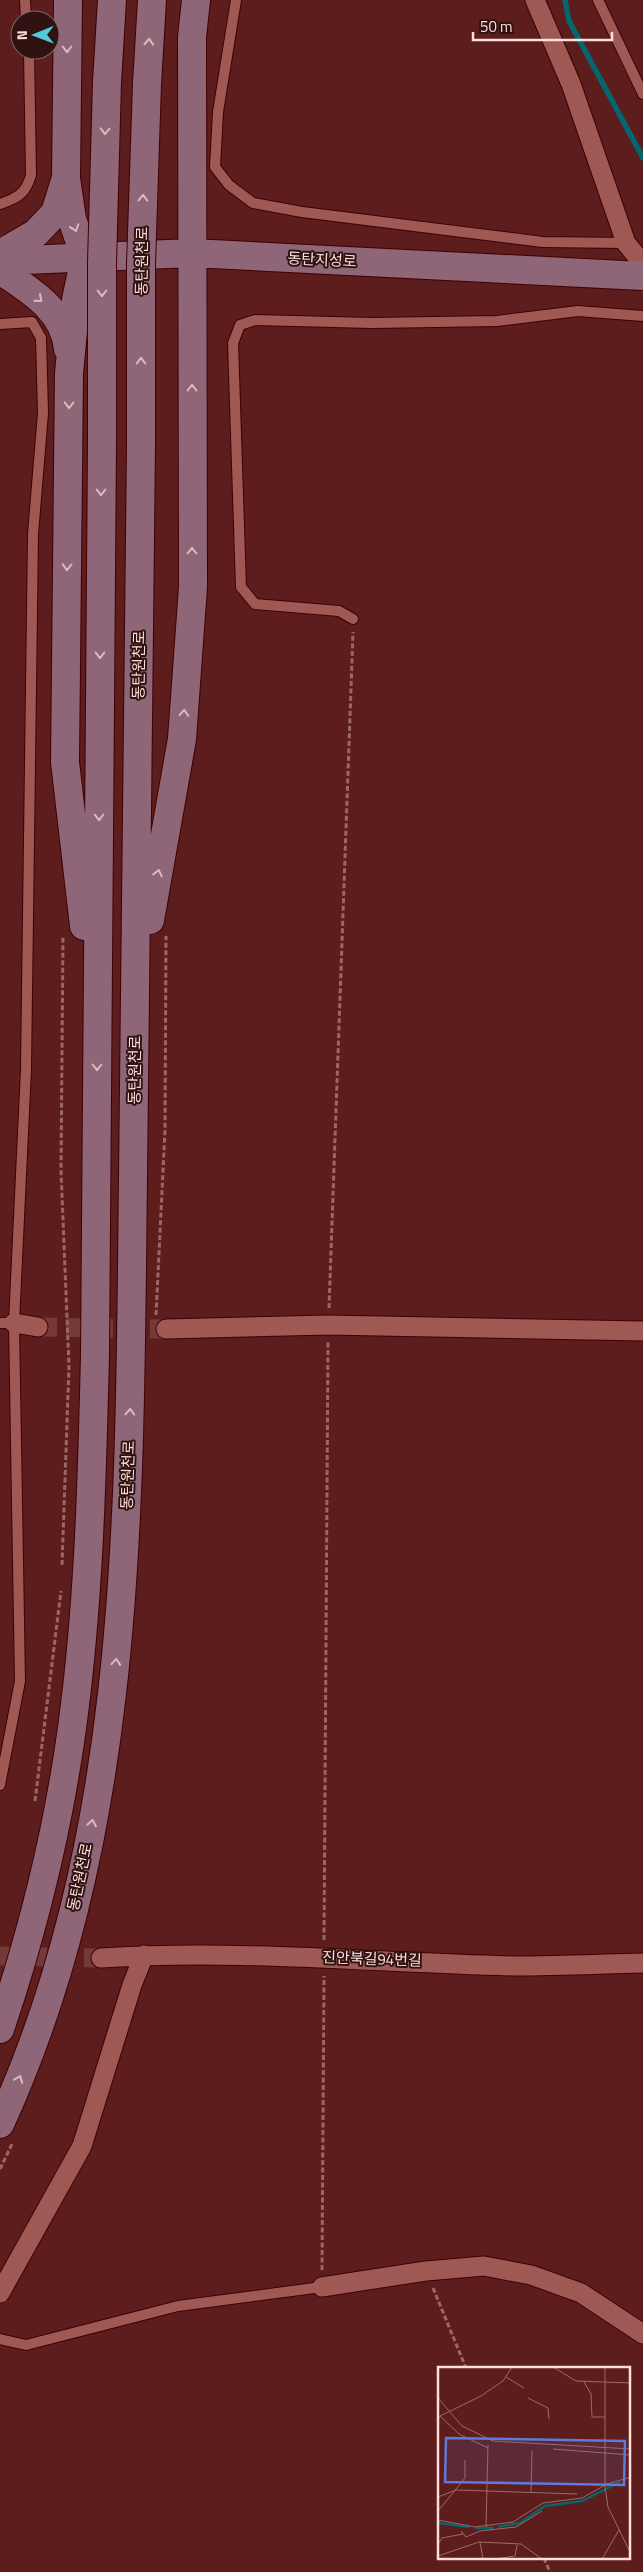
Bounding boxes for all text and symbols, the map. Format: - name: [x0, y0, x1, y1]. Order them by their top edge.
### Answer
- north arrow: [10, 10, 60, 60]
- scale bar: [473, 10, 612, 42]
- text: 50 m: [480, 15, 513, 38]
- text: N: [11, 30, 32, 40]
- one-way arrow: [144, 38, 155, 46]
- one-way arrow: [62, 45, 72, 53]
- one-way arrow: [100, 127, 111, 135]
- one-way arrow: [138, 194, 148, 202]
- one-way arrow: [69, 223, 79, 232]
- street label: 동탄원천로: [129, 226, 154, 296]
- street label: 동탄지성로: [287, 246, 357, 273]
- one-way arrow: [97, 290, 107, 298]
- one-way arrow: [34, 293, 43, 302]
- one-way arrow: [136, 357, 146, 364]
- one-way arrow: [187, 384, 197, 392]
- one-way arrow: [64, 402, 74, 409]
- one-way arrow: [96, 488, 106, 496]
- one-way arrow: [187, 546, 198, 554]
- one-way arrow: [62, 564, 72, 572]
- street label: 동탄원천로: [126, 630, 151, 700]
- one-way arrow: [95, 651, 105, 659]
- one-way arrow: [178, 709, 189, 717]
- one-way arrow: [94, 814, 104, 821]
- one-way arrow: [152, 869, 163, 878]
- street label: 동탄원천로: [122, 1035, 147, 1105]
- one-way arrow: [92, 1064, 102, 1071]
- one-way arrow: [124, 1408, 135, 1416]
- street label: 동탄원천로: [115, 1440, 140, 1510]
- one-way arrow: [110, 1658, 121, 1666]
- one-way arrow: [86, 1818, 96, 1827]
- street label: 동탄원천로: [61, 1841, 98, 1913]
- street label: 진안북길94번길: [322, 1945, 422, 1972]
- one-way arrow: [13, 2076, 23, 2084]
- inset map: [438, 2367, 630, 2560]

